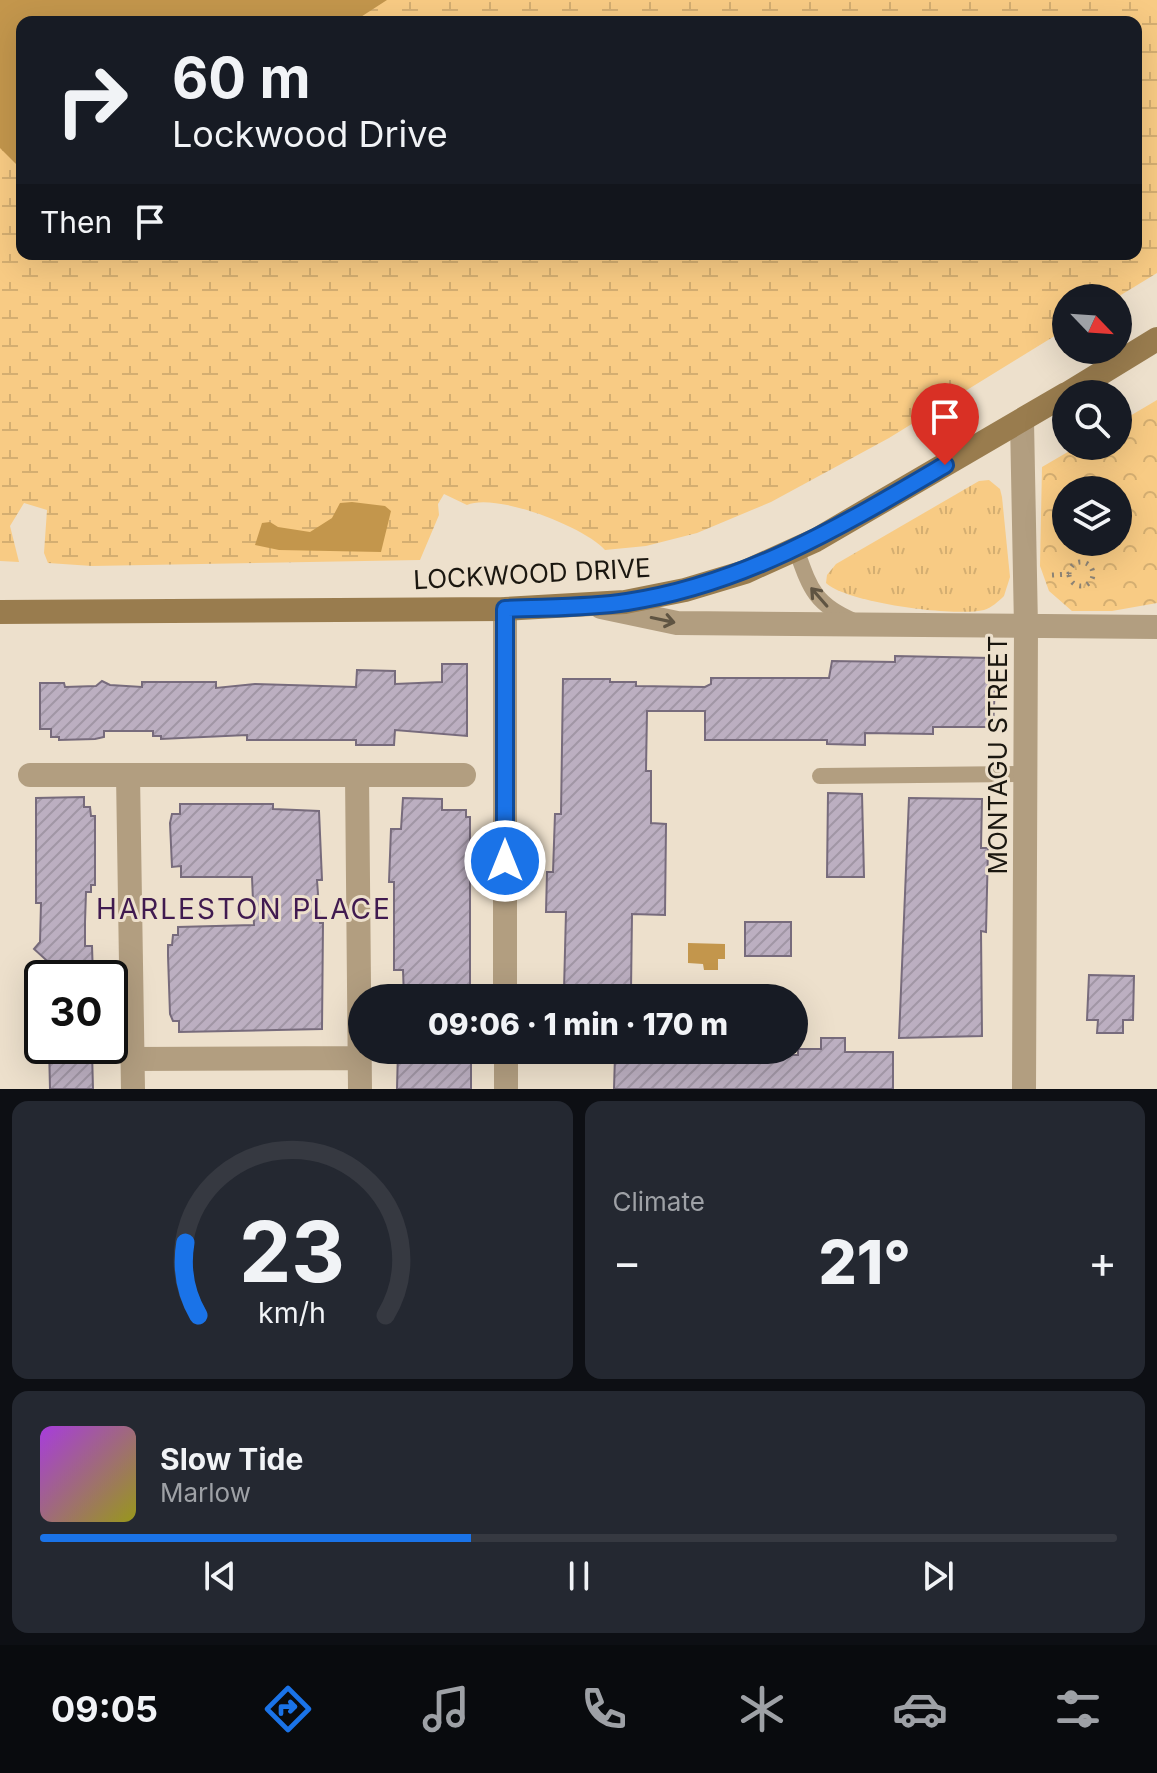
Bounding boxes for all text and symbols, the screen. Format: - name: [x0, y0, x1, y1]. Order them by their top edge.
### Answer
- text: 60 m: [172, 44, 311, 112]
- icon: right: [40, 48, 144, 152]
- text: Lockwood Drive: [172, 112, 448, 156]
- icon: arrive: [128, 200, 172, 244]
- text: Then: [40, 204, 112, 240]
- north arrow: [1052, 284, 1132, 364]
- map controls: [1052, 284, 1132, 556]
- button: search: [1052, 380, 1132, 460]
- pin: [911, 383, 979, 465]
- icon: arrive: [923, 395, 967, 439]
- button: layers: [1052, 476, 1132, 556]
- street label: LOCKWOOD DRIVE: [412, 552, 652, 595]
- one-way arrow: [810, 587, 829, 608]
- one-way arrow: [650, 613, 676, 628]
- street label: MONTAGU STREET: [982, 636, 1013, 874]
- position arrow: [463, 819, 547, 903]
- district label: HARLESTON PLACE: [96, 892, 392, 926]
- speed limit sign: 30: [24, 960, 128, 1064]
- text: 09:06 · 1 min · 170 m: [428, 1006, 728, 1042]
- text: Climate: [613, 1186, 705, 1217]
- text: 23: [239, 1201, 345, 1302]
- text: 21°: [819, 1226, 911, 1298]
- text: −: [613, 1235, 642, 1289]
- text: +: [1088, 1235, 1117, 1289]
- text: km/h: [258, 1295, 326, 1330]
- text: Slow Tide: [160, 1441, 303, 1477]
- text: Marlow: [160, 1477, 251, 1508]
- icon: previous: [198, 1554, 242, 1598]
- icon: pause: [557, 1554, 601, 1598]
- icon: next: [916, 1554, 960, 1598]
- icon: directions: [260, 1681, 316, 1737]
- icon: music: [418, 1681, 474, 1737]
- icon: phone: [576, 1681, 632, 1737]
- icon: climate: [734, 1681, 790, 1737]
- icon: car: [892, 1681, 948, 1737]
- icon: filters: [1050, 1681, 1106, 1737]
- text: 09:05: [51, 1687, 158, 1731]

